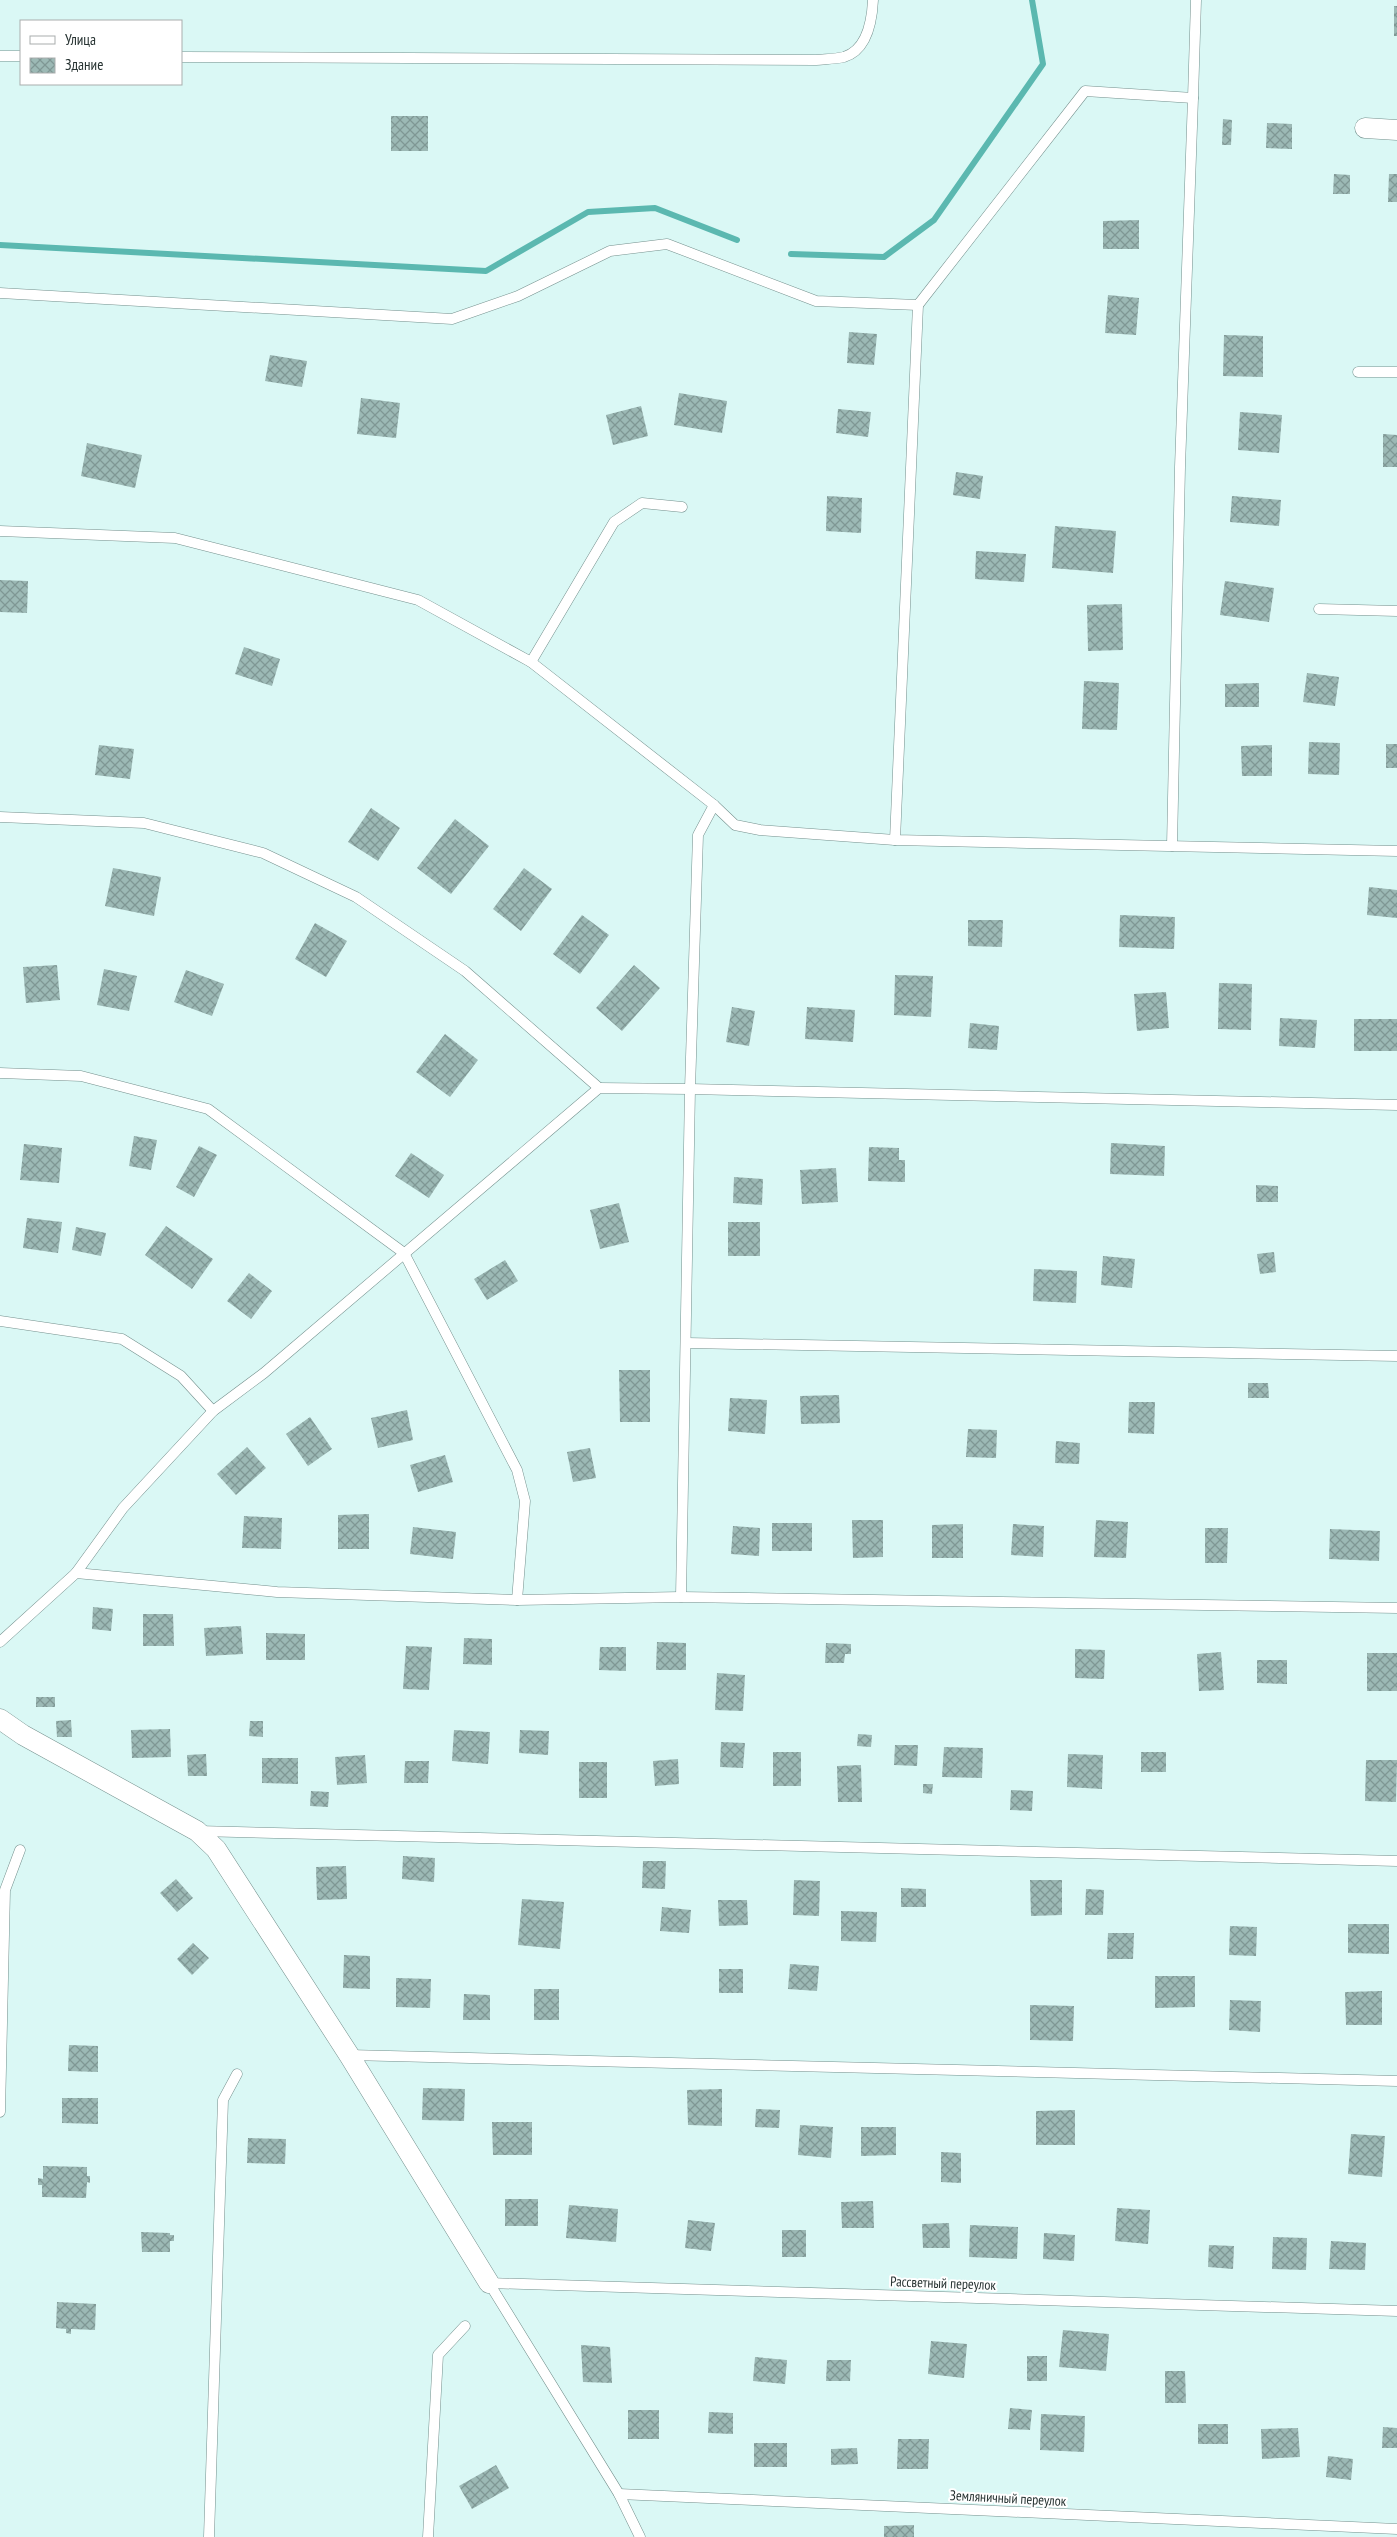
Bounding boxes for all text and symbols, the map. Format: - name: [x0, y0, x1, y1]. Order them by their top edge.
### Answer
- legend: [20, 20, 182, 85]
- text: Улица: [65, 30, 96, 49]
- text: Здание: [65, 55, 103, 74]
- street label: Рассветный переулок: [890, 2272, 997, 2294]
- street label: Земляничный переулок: [949, 2486, 1067, 2510]

